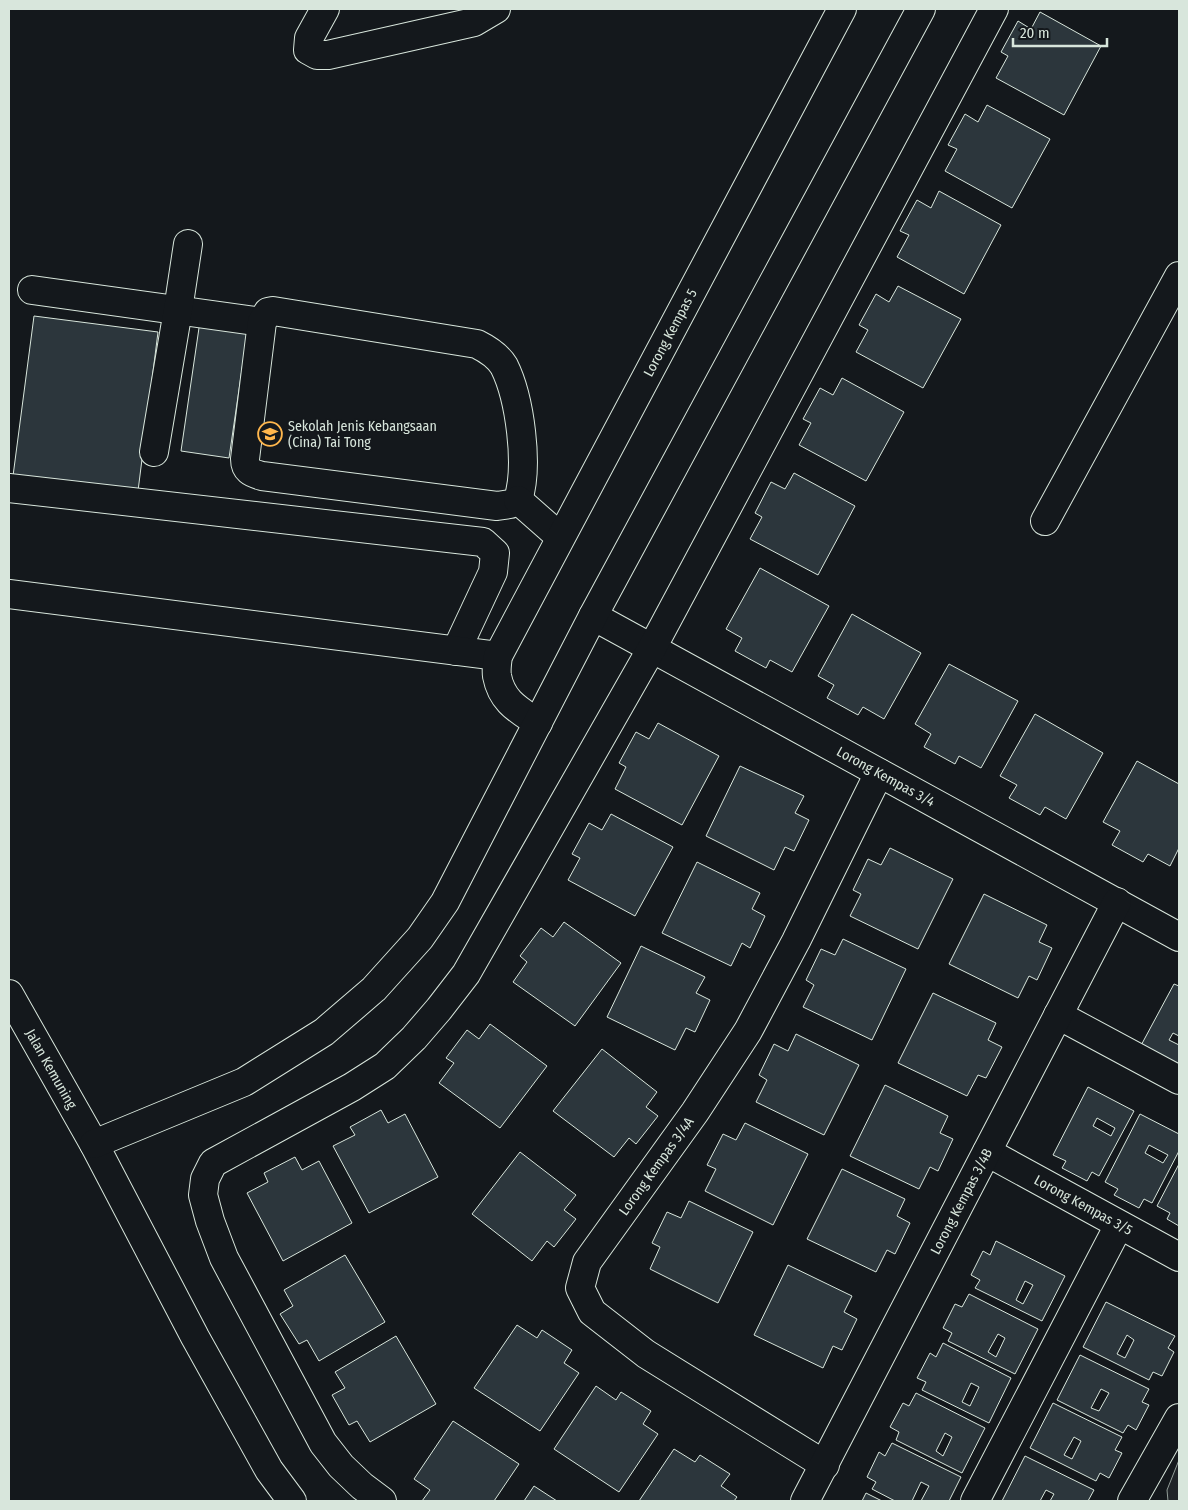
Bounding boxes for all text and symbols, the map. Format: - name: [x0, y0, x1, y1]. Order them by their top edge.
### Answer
- scale bar: [1013, 15, 1107, 47]
- text: 20 m: [1020, 24, 1050, 42]
- street label: Lorong Kempas 5: [640, 286, 701, 380]
- place label: Sekolah Jenis Kebangsaan (Cina) Tai Tong: [288, 418, 437, 451]
- school or university icon: Sekolah Jenis Kebangsaan (Cina) Tai Tong: [257, 421, 283, 447]
- street label: Lorong Kempas 3/4: [834, 743, 938, 811]
- street label: Jalan Kemuning: [22, 1026, 80, 1112]
- street label: Lorong Kempas 3/4A: [615, 1113, 698, 1219]
- street label: Lorong Kempas 3/4B: [927, 1145, 996, 1257]
- street label: Lorong Kempas 3/5: [1031, 1171, 1135, 1239]

